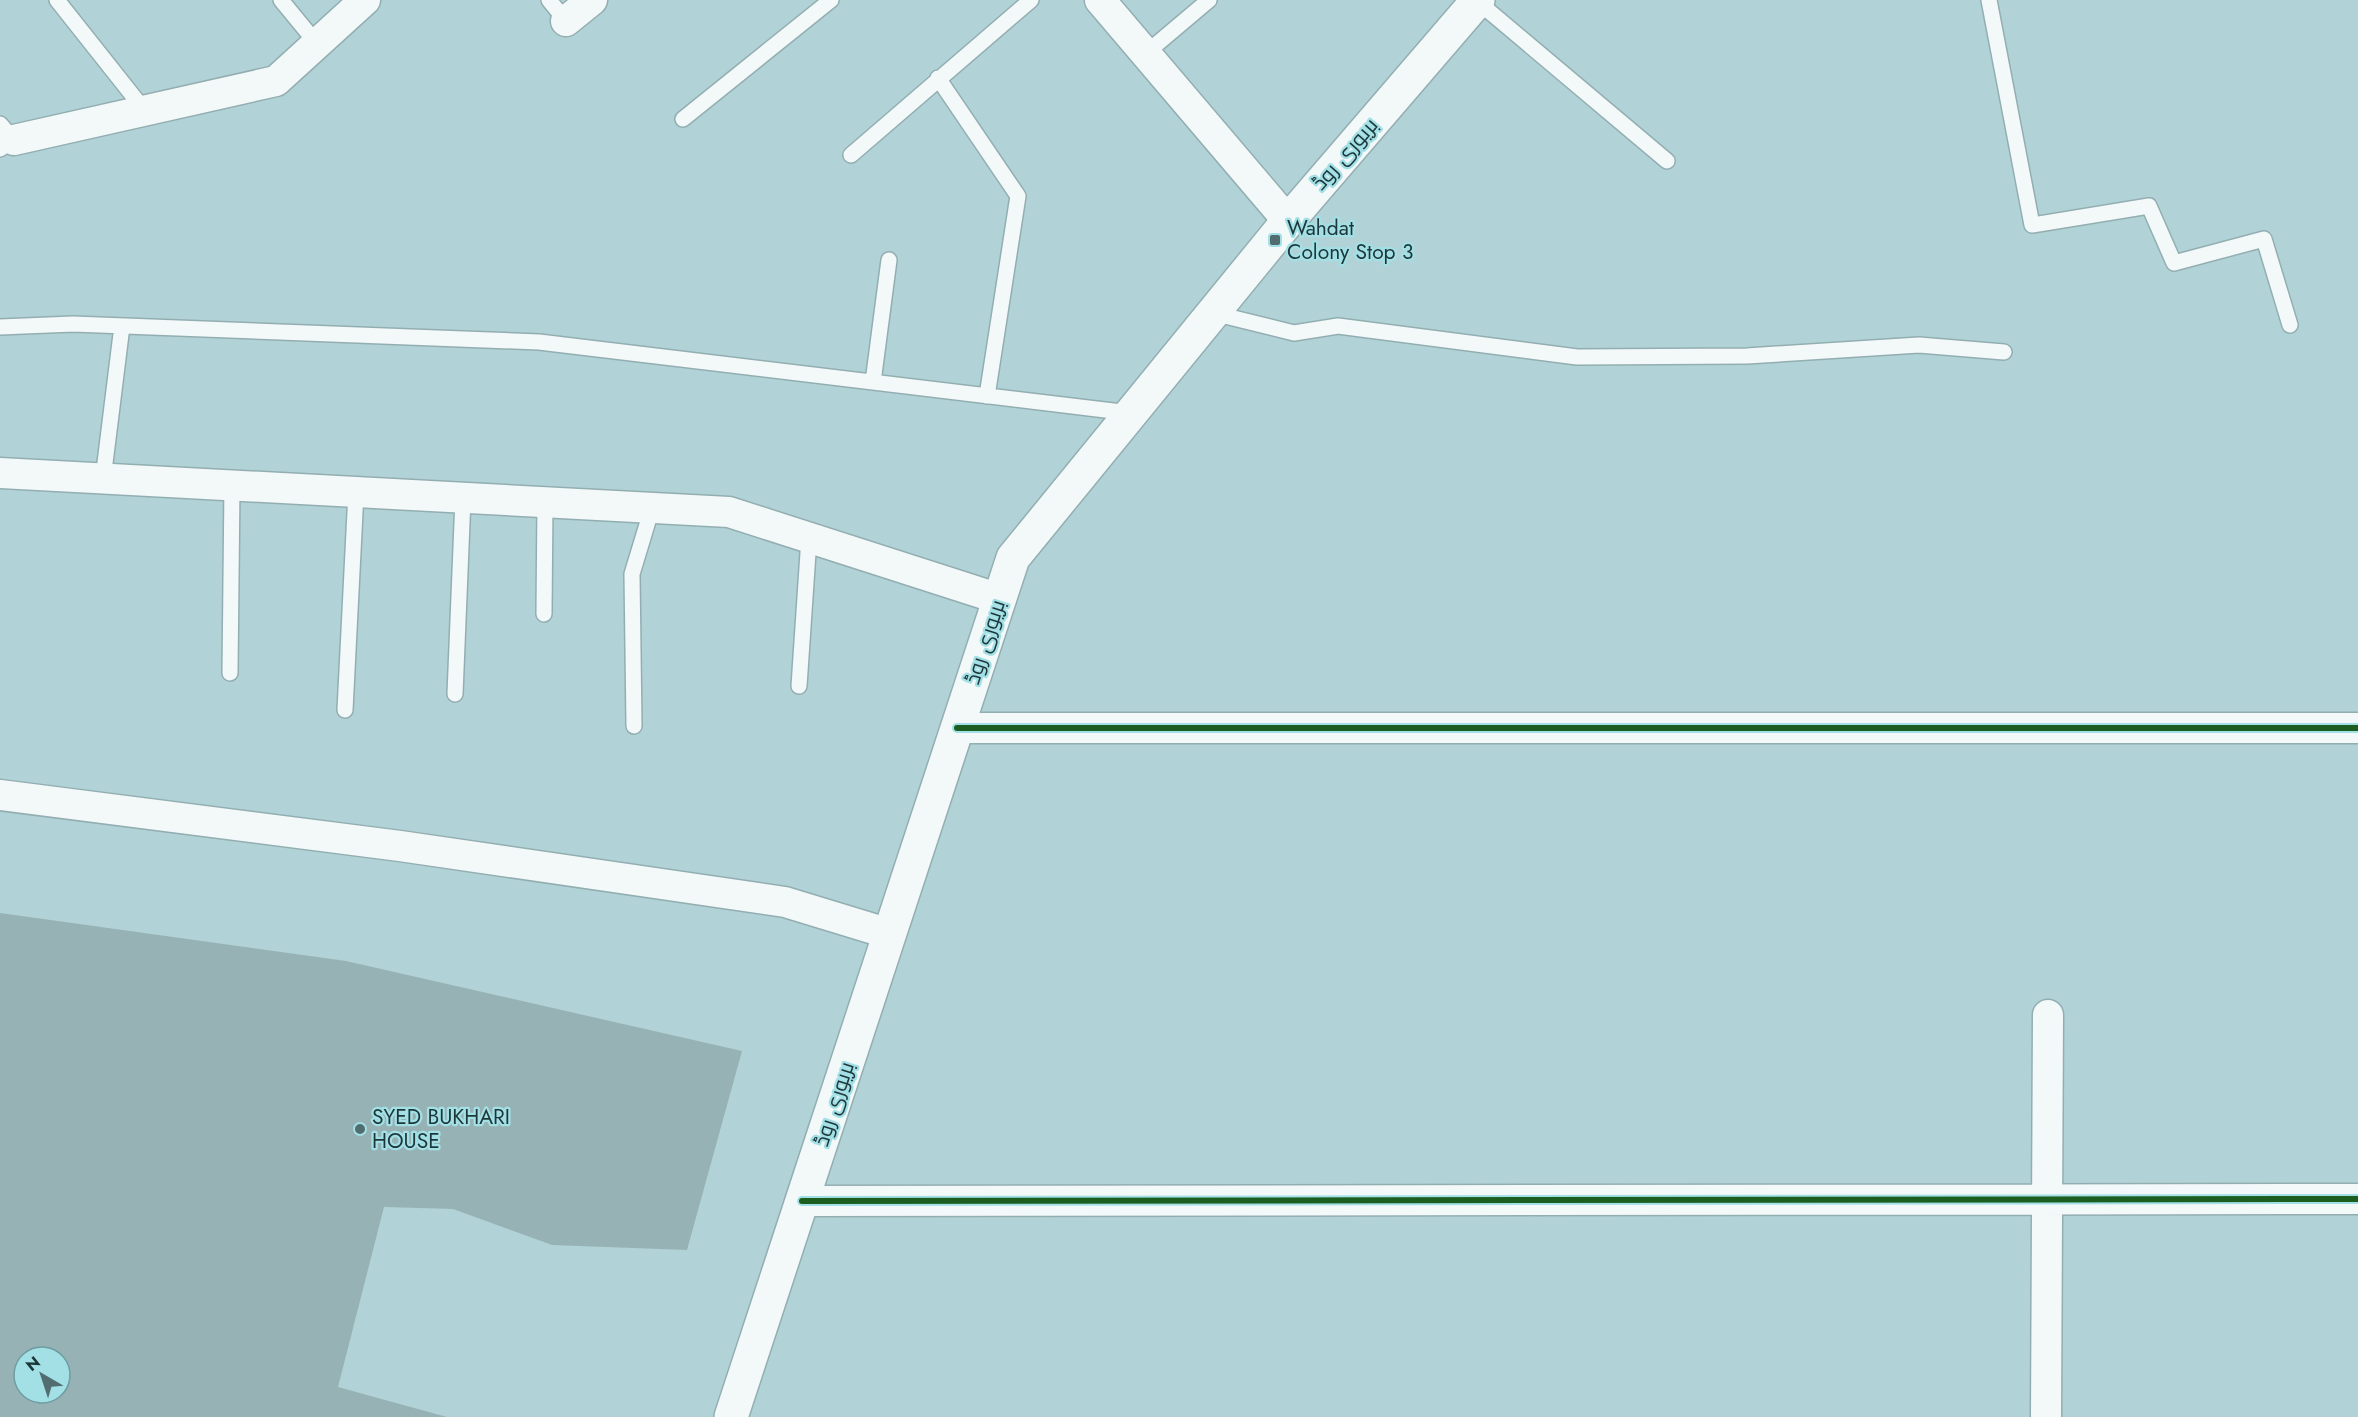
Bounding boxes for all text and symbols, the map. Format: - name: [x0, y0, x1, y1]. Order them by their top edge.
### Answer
- street label: بریوری روڈ: [1305, 111, 1385, 197]
- place label: Wahdat Colony Stop 3: [1287, 213, 1413, 267]
- marker: Wahdat Colony Stop 3: [1268, 233, 1282, 247]
- street label: بریوری روڈ: [957, 596, 1013, 688]
- street label: بریوری روڈ: [806, 1058, 862, 1150]
- place label: SYED BUKHARI HOUSE: [372, 1102, 510, 1156]
- marker: SYED BUKHARI HOUSE: [353, 1122, 367, 1136]
- north arrow: [12, 1345, 72, 1405]
- text: N: [21, 1351, 45, 1377]

